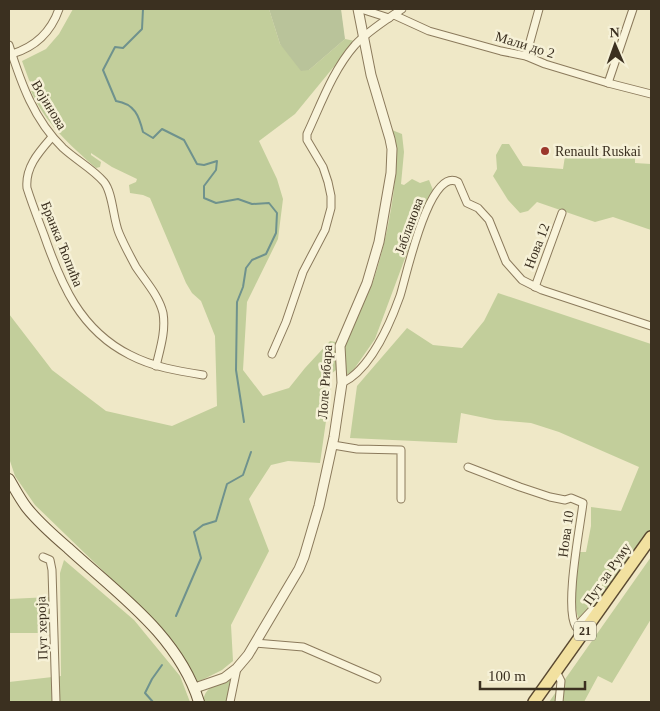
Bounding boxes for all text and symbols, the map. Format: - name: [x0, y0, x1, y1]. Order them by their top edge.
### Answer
- north arrow: [590, 20, 640, 70]
- text: N: [609, 25, 620, 40]
- street label: Мали до 2: [493, 29, 557, 61]
- street label: Војинова: [28, 78, 70, 133]
- place label: Renault Ruskai: [555, 144, 641, 159]
- marker: Renault Ruskai: [539, 145, 551, 157]
- street label: Јабланова: [392, 195, 426, 256]
- street label: Бранка Ћопића: [38, 199, 86, 290]
- street label: Нова 12: [522, 221, 552, 271]
- street label: Лоле Рибара: [315, 344, 335, 420]
- street label: Нова 10: [555, 510, 577, 558]
- street label: Пут за Руму: [580, 540, 634, 608]
- street label: Пут хероја: [33, 595, 51, 660]
- road number: 21: [574, 622, 596, 640]
- scale bar: [480, 658, 585, 690]
- text: 100 m: [488, 668, 526, 684]

